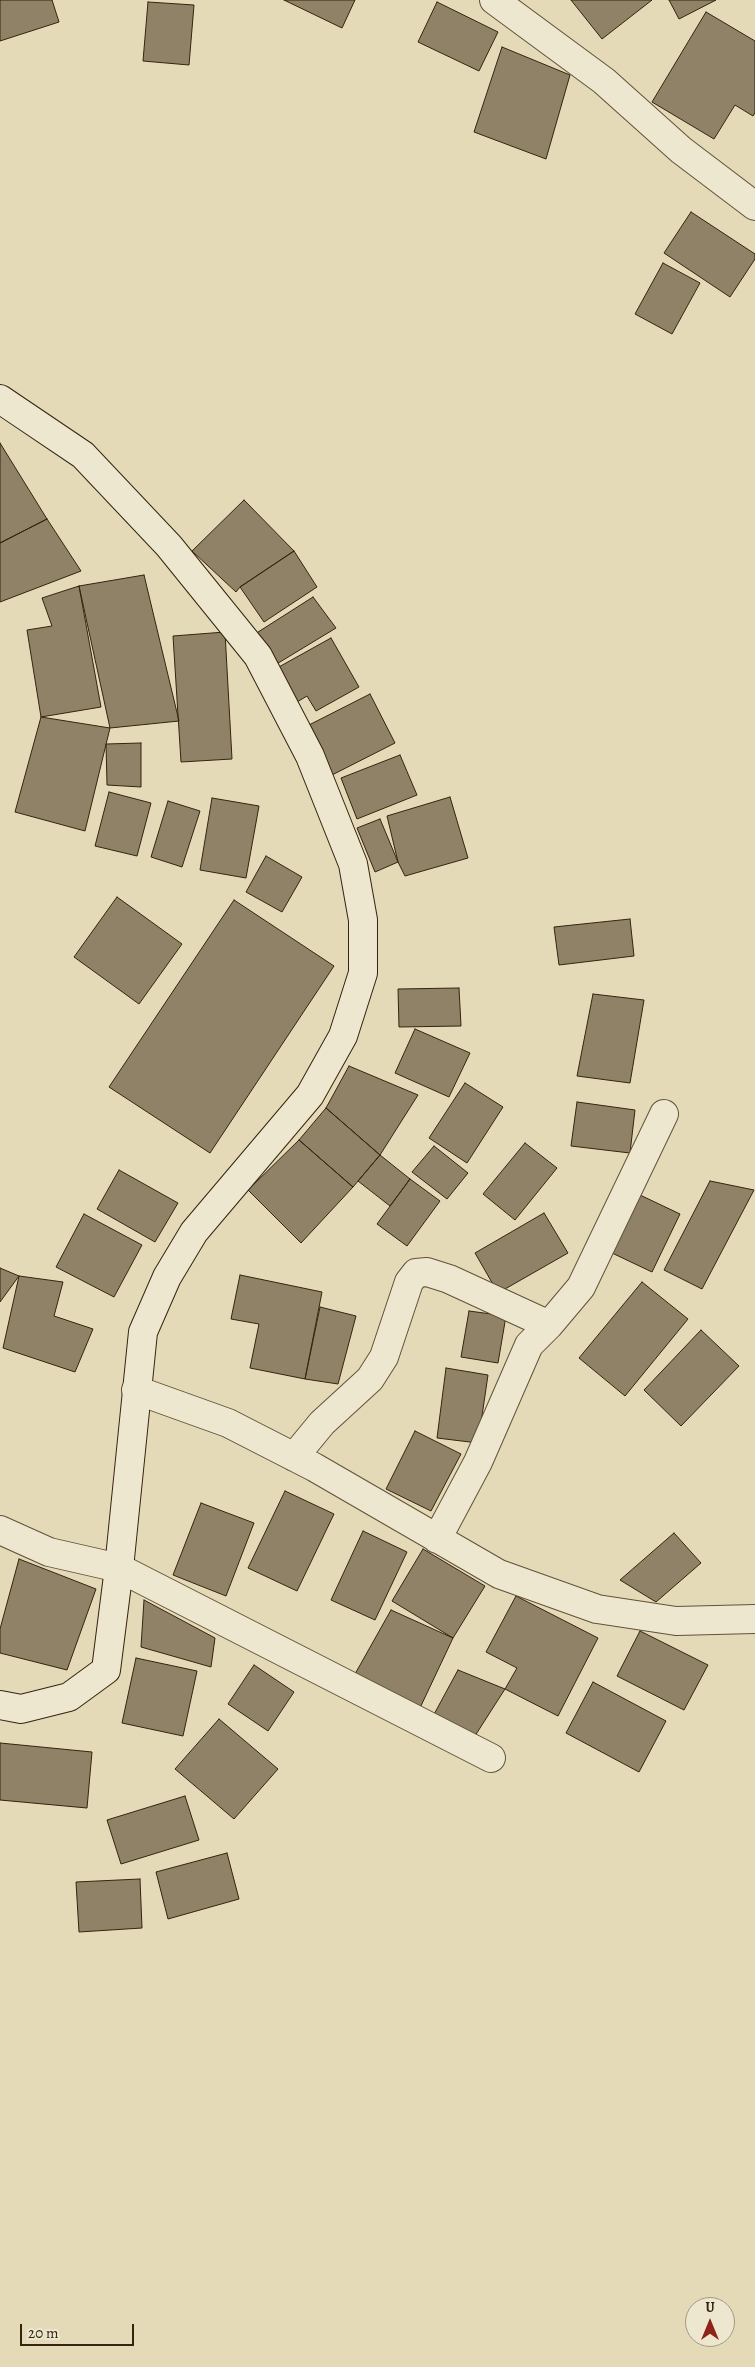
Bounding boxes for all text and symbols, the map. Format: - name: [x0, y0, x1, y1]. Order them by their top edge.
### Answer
- north arrow: [685, 2297, 735, 2347]
- text: U: [705, 2298, 715, 2317]
- scale bar: [22, 2314, 136, 2346]
- text: 20 m: [28, 2323, 59, 2343]

